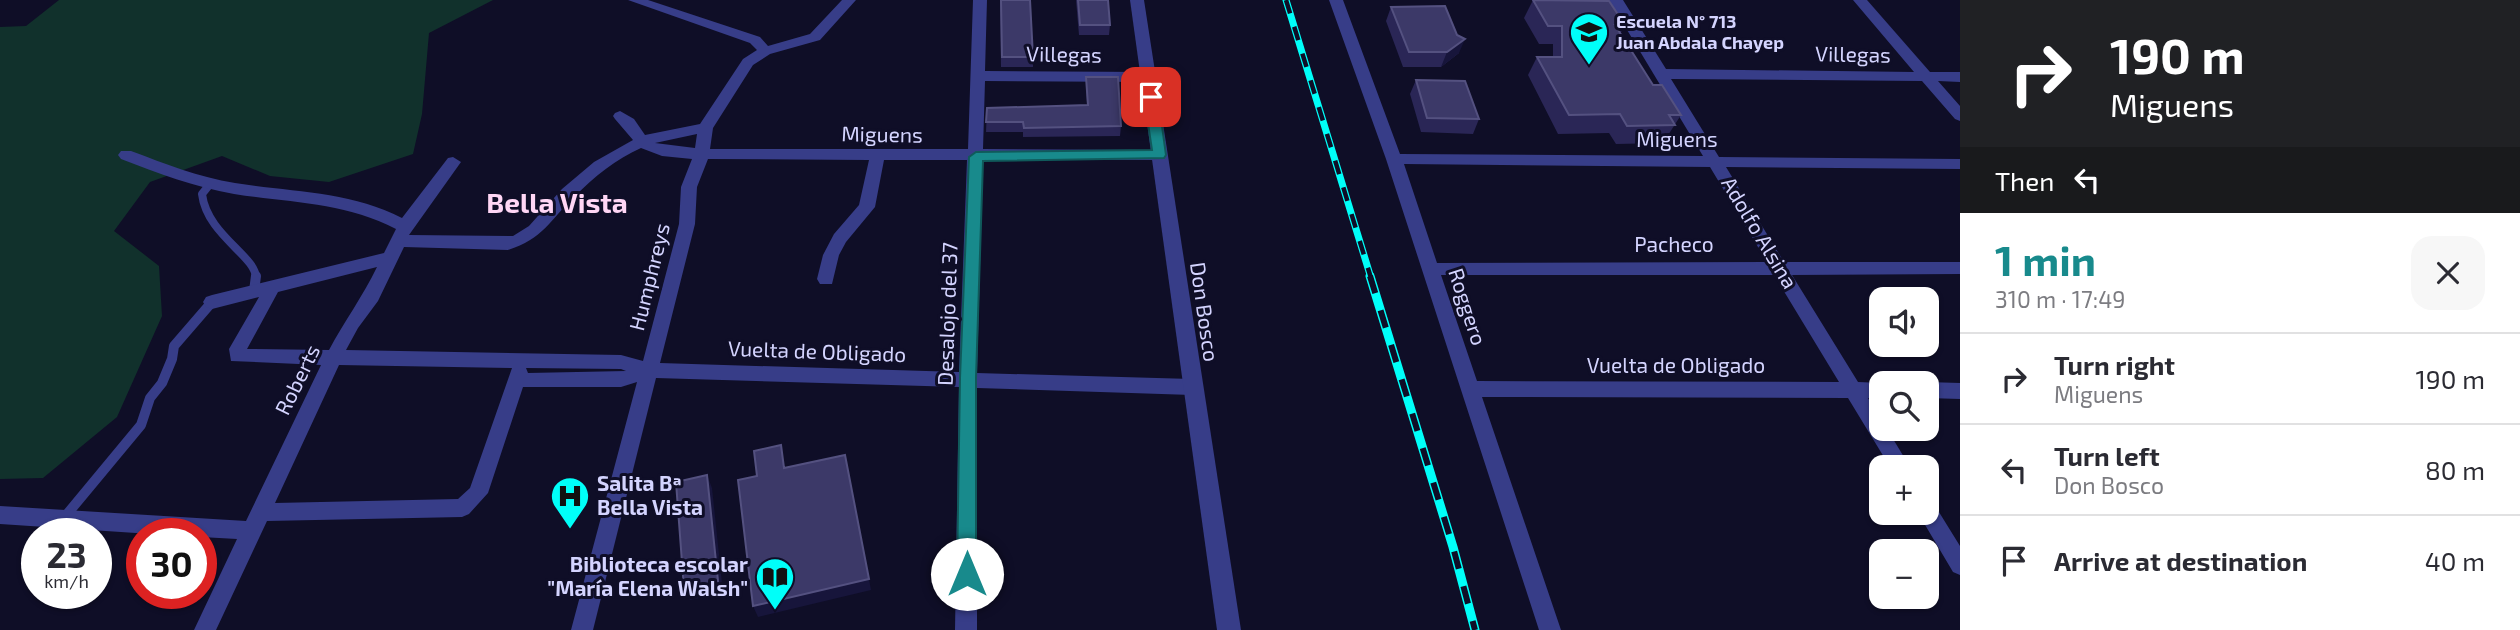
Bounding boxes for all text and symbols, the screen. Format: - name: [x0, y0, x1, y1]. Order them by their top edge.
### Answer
- place label: Escuela N° 713 Juan Abdala Chayep: [1616, 10, 1784, 53]
- school or university icon: Escuela N° 713 Juan Abdala Chayep: [1568, 11, 1610, 66]
- text: 190 m: [2110, 25, 2245, 84]
- icon: right: [1995, 28, 2086, 119]
- street label: Villegas: [1026, 40, 1102, 67]
- street label: Villegas: [1815, 40, 1891, 67]
- pin: [1121, 67, 1181, 127]
- icon: arrive: [1132, 78, 1170, 116]
- text: Miguens: [2110, 85, 2234, 123]
- street label: Miguens: [841, 120, 923, 147]
- street label: Miguens: [1636, 126, 1718, 151]
- icon: left: [2068, 161, 2106, 199]
- text: Then: [1995, 165, 2054, 196]
- street label: Adolfo Alsina: [1717, 172, 1803, 293]
- district label: Bella Vista: [486, 185, 628, 219]
- street label: Humphreys: [623, 220, 674, 333]
- street label: Pacheco: [1634, 231, 1714, 256]
- text: 1 min: [1995, 234, 2096, 284]
- button: close: [2411, 236, 2485, 310]
- street label: Desalojo del 37: [932, 242, 963, 386]
- street label: Don Bosco: [1186, 260, 1225, 363]
- street label: Roggero: [1444, 265, 1493, 348]
- text: 310 m · 17:49: [1995, 285, 2125, 313]
- map controls: [1869, 287, 1939, 609]
- button: sound: [1869, 287, 1939, 357]
- street label: Vuelta de Obligado: [727, 335, 907, 366]
- street label: Roberts: [269, 340, 324, 419]
- text: Turn right: [2054, 349, 2175, 380]
- street label: Vuelta de Obligado: [1587, 352, 1765, 377]
- icon: right: [1995, 360, 2033, 398]
- text: 190 m: [2416, 363, 2485, 394]
- button: search: [1869, 371, 1939, 441]
- text: Miguens: [2054, 380, 2143, 408]
- text: Turn left: [2054, 440, 2160, 471]
- icon: left: [1995, 451, 2033, 489]
- text: 80 m: [2425, 454, 2485, 485]
- button: +: [1869, 455, 1939, 525]
- place label: Salita Bª Bella Vista: [597, 470, 703, 519]
- text: Don Bosco: [2054, 471, 2164, 499]
- hospital icon: Salita Bª Bella Vista: [549, 475, 591, 530]
- speed limit sign: 30: [126, 518, 217, 609]
- text: 23: [46, 533, 87, 575]
- position arrow: [930, 537, 1004, 611]
- button: −: [1869, 539, 1939, 609]
- icon: arrive: [1995, 542, 2033, 580]
- text: Arrive at destination: [2054, 545, 2307, 576]
- text: 40 m: [2425, 545, 2485, 576]
- place label: Biblioteca escolar "María Elena Walsh": [547, 551, 748, 600]
- library icon: Biblioteca escolar "María Elena Walsh": [754, 556, 796, 611]
- text: km/h: [44, 570, 89, 592]

